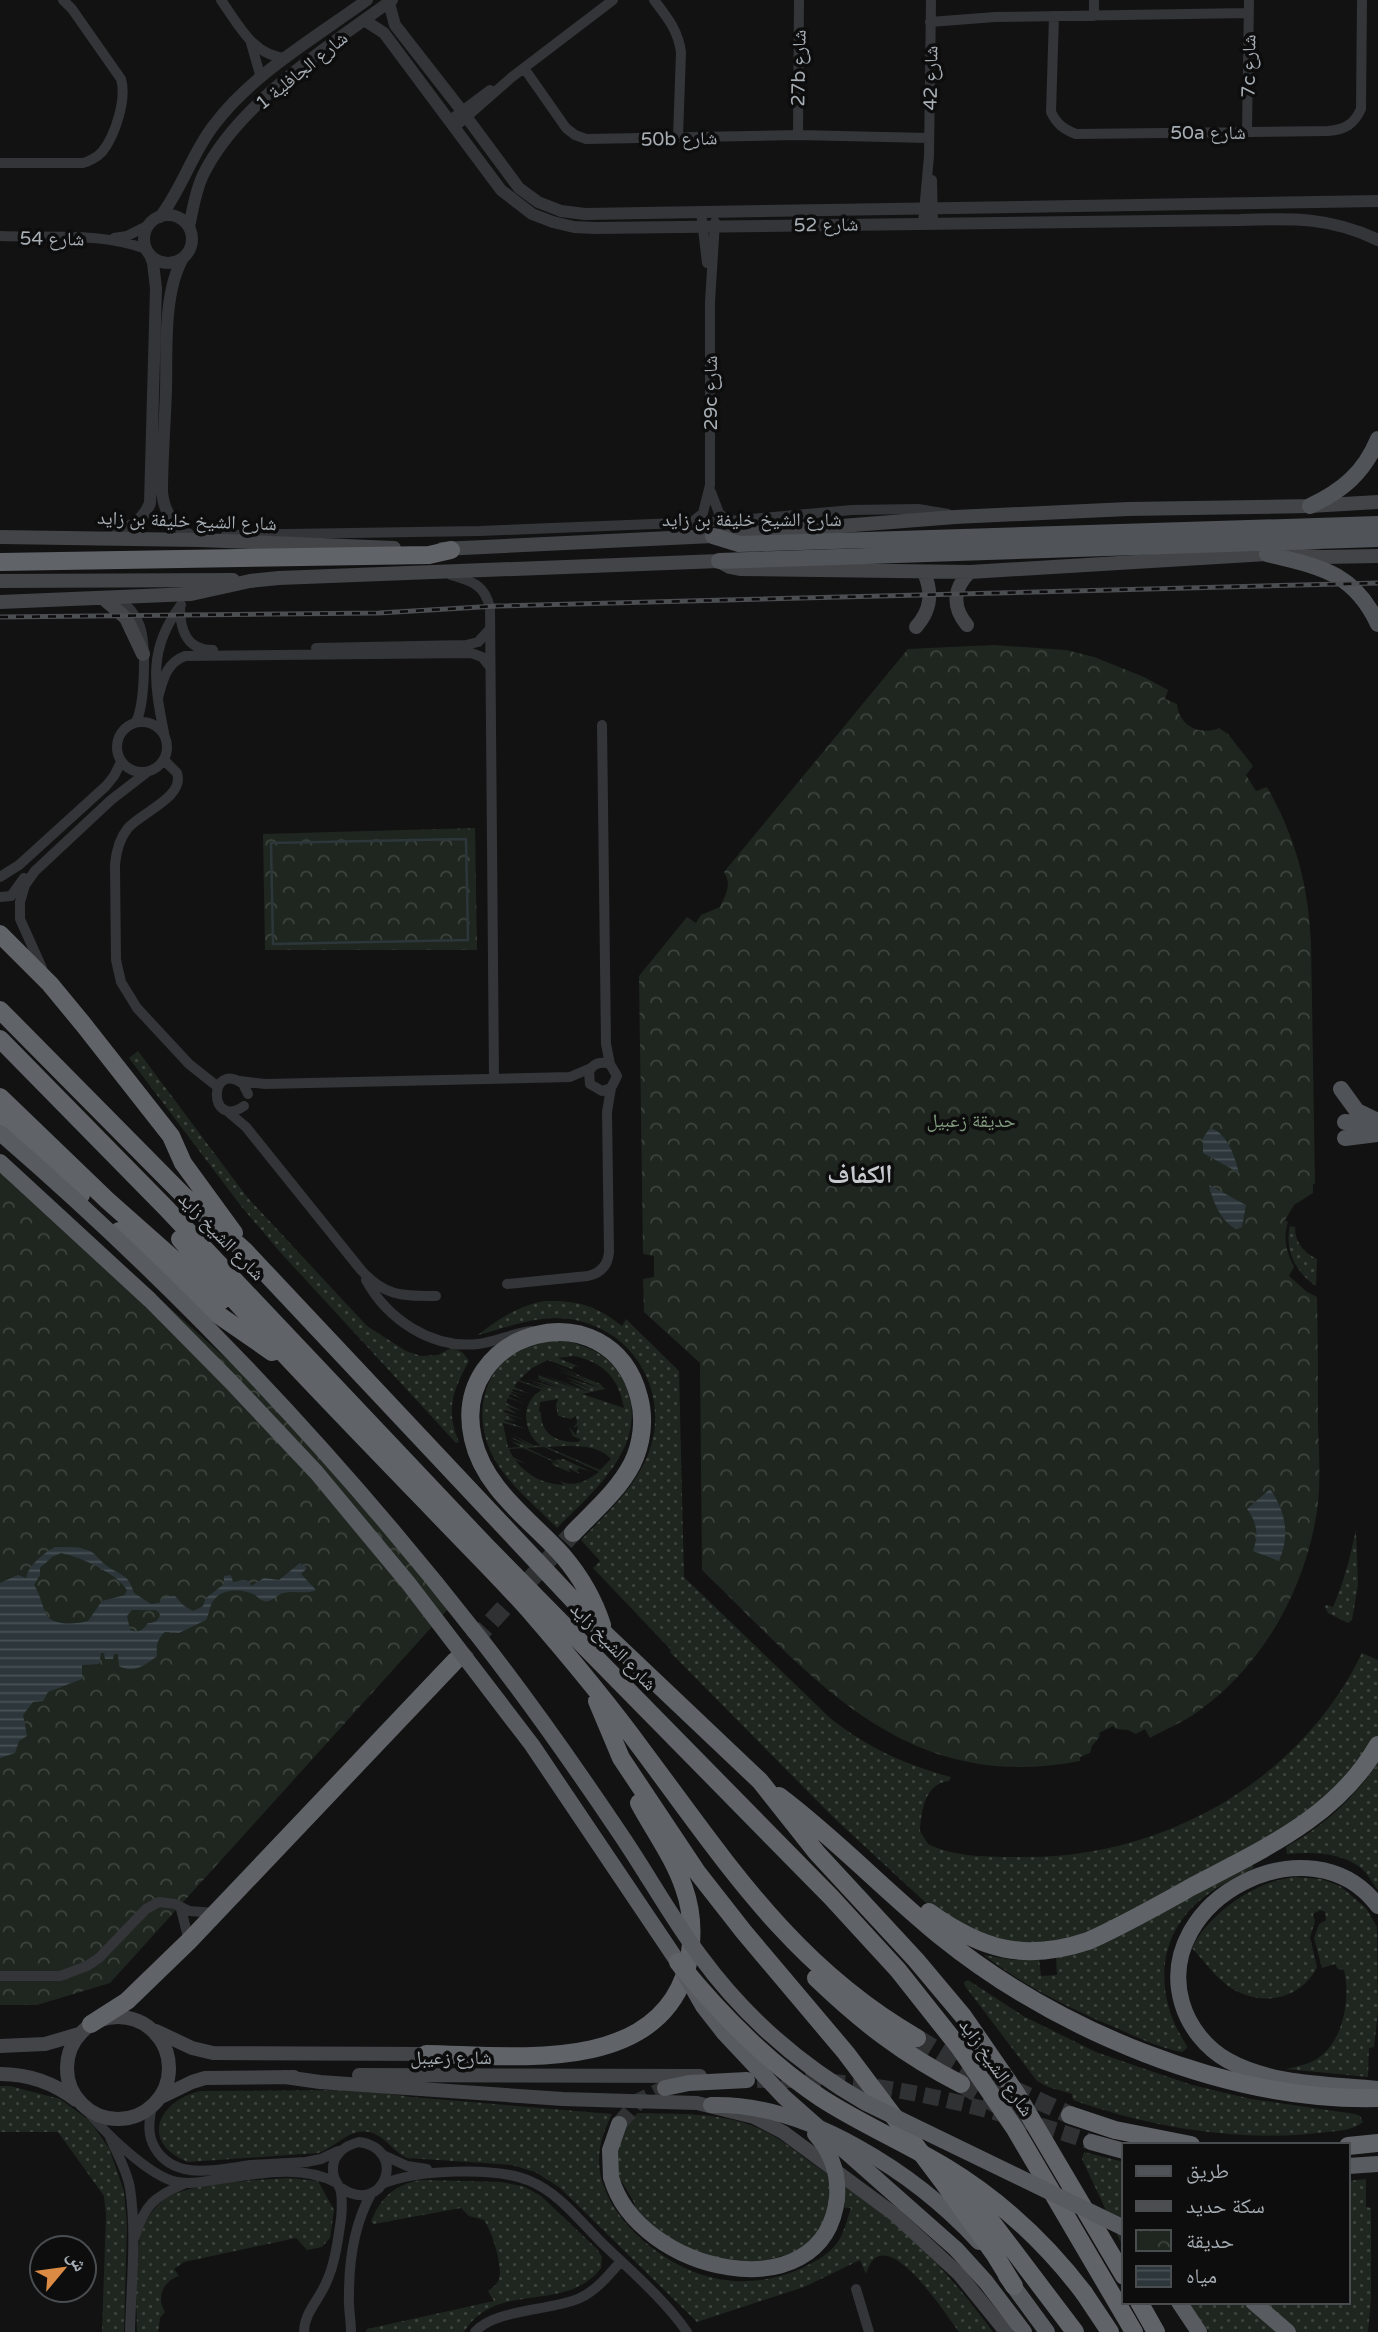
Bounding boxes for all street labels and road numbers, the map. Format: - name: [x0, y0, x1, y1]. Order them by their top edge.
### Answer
- street label: شارع الجافلية 1: [251, 27, 352, 115]
- street label: 27b شارع: [787, 29, 811, 107]
- street label: 7c شارع: [1237, 34, 1261, 98]
- street label: شارع 42: [919, 45, 943, 111]
- street label: 50a شارع: [1170, 122, 1246, 144]
- street label: 50b شارع: [640, 127, 718, 151]
- street label: شارع 52: [793, 213, 859, 237]
- street label: شارع 54: [19, 227, 85, 251]
- street label: 29c شارع: [700, 355, 722, 431]
- street label: شارع الشيخ خليفة بن زايد: [97, 507, 277, 536]
- street label: شارع الشيخ خليفة بن زايد: [662, 509, 842, 532]
- street label: شارع الشيخ زايد: [173, 1188, 269, 1286]
- street label: شارع الشيخ زايد: [565, 1598, 661, 1696]
- street label: شارع الشيخ زايد: [954, 2015, 1038, 2121]
- street label: شارع زعيبل: [410, 2047, 492, 2069]

